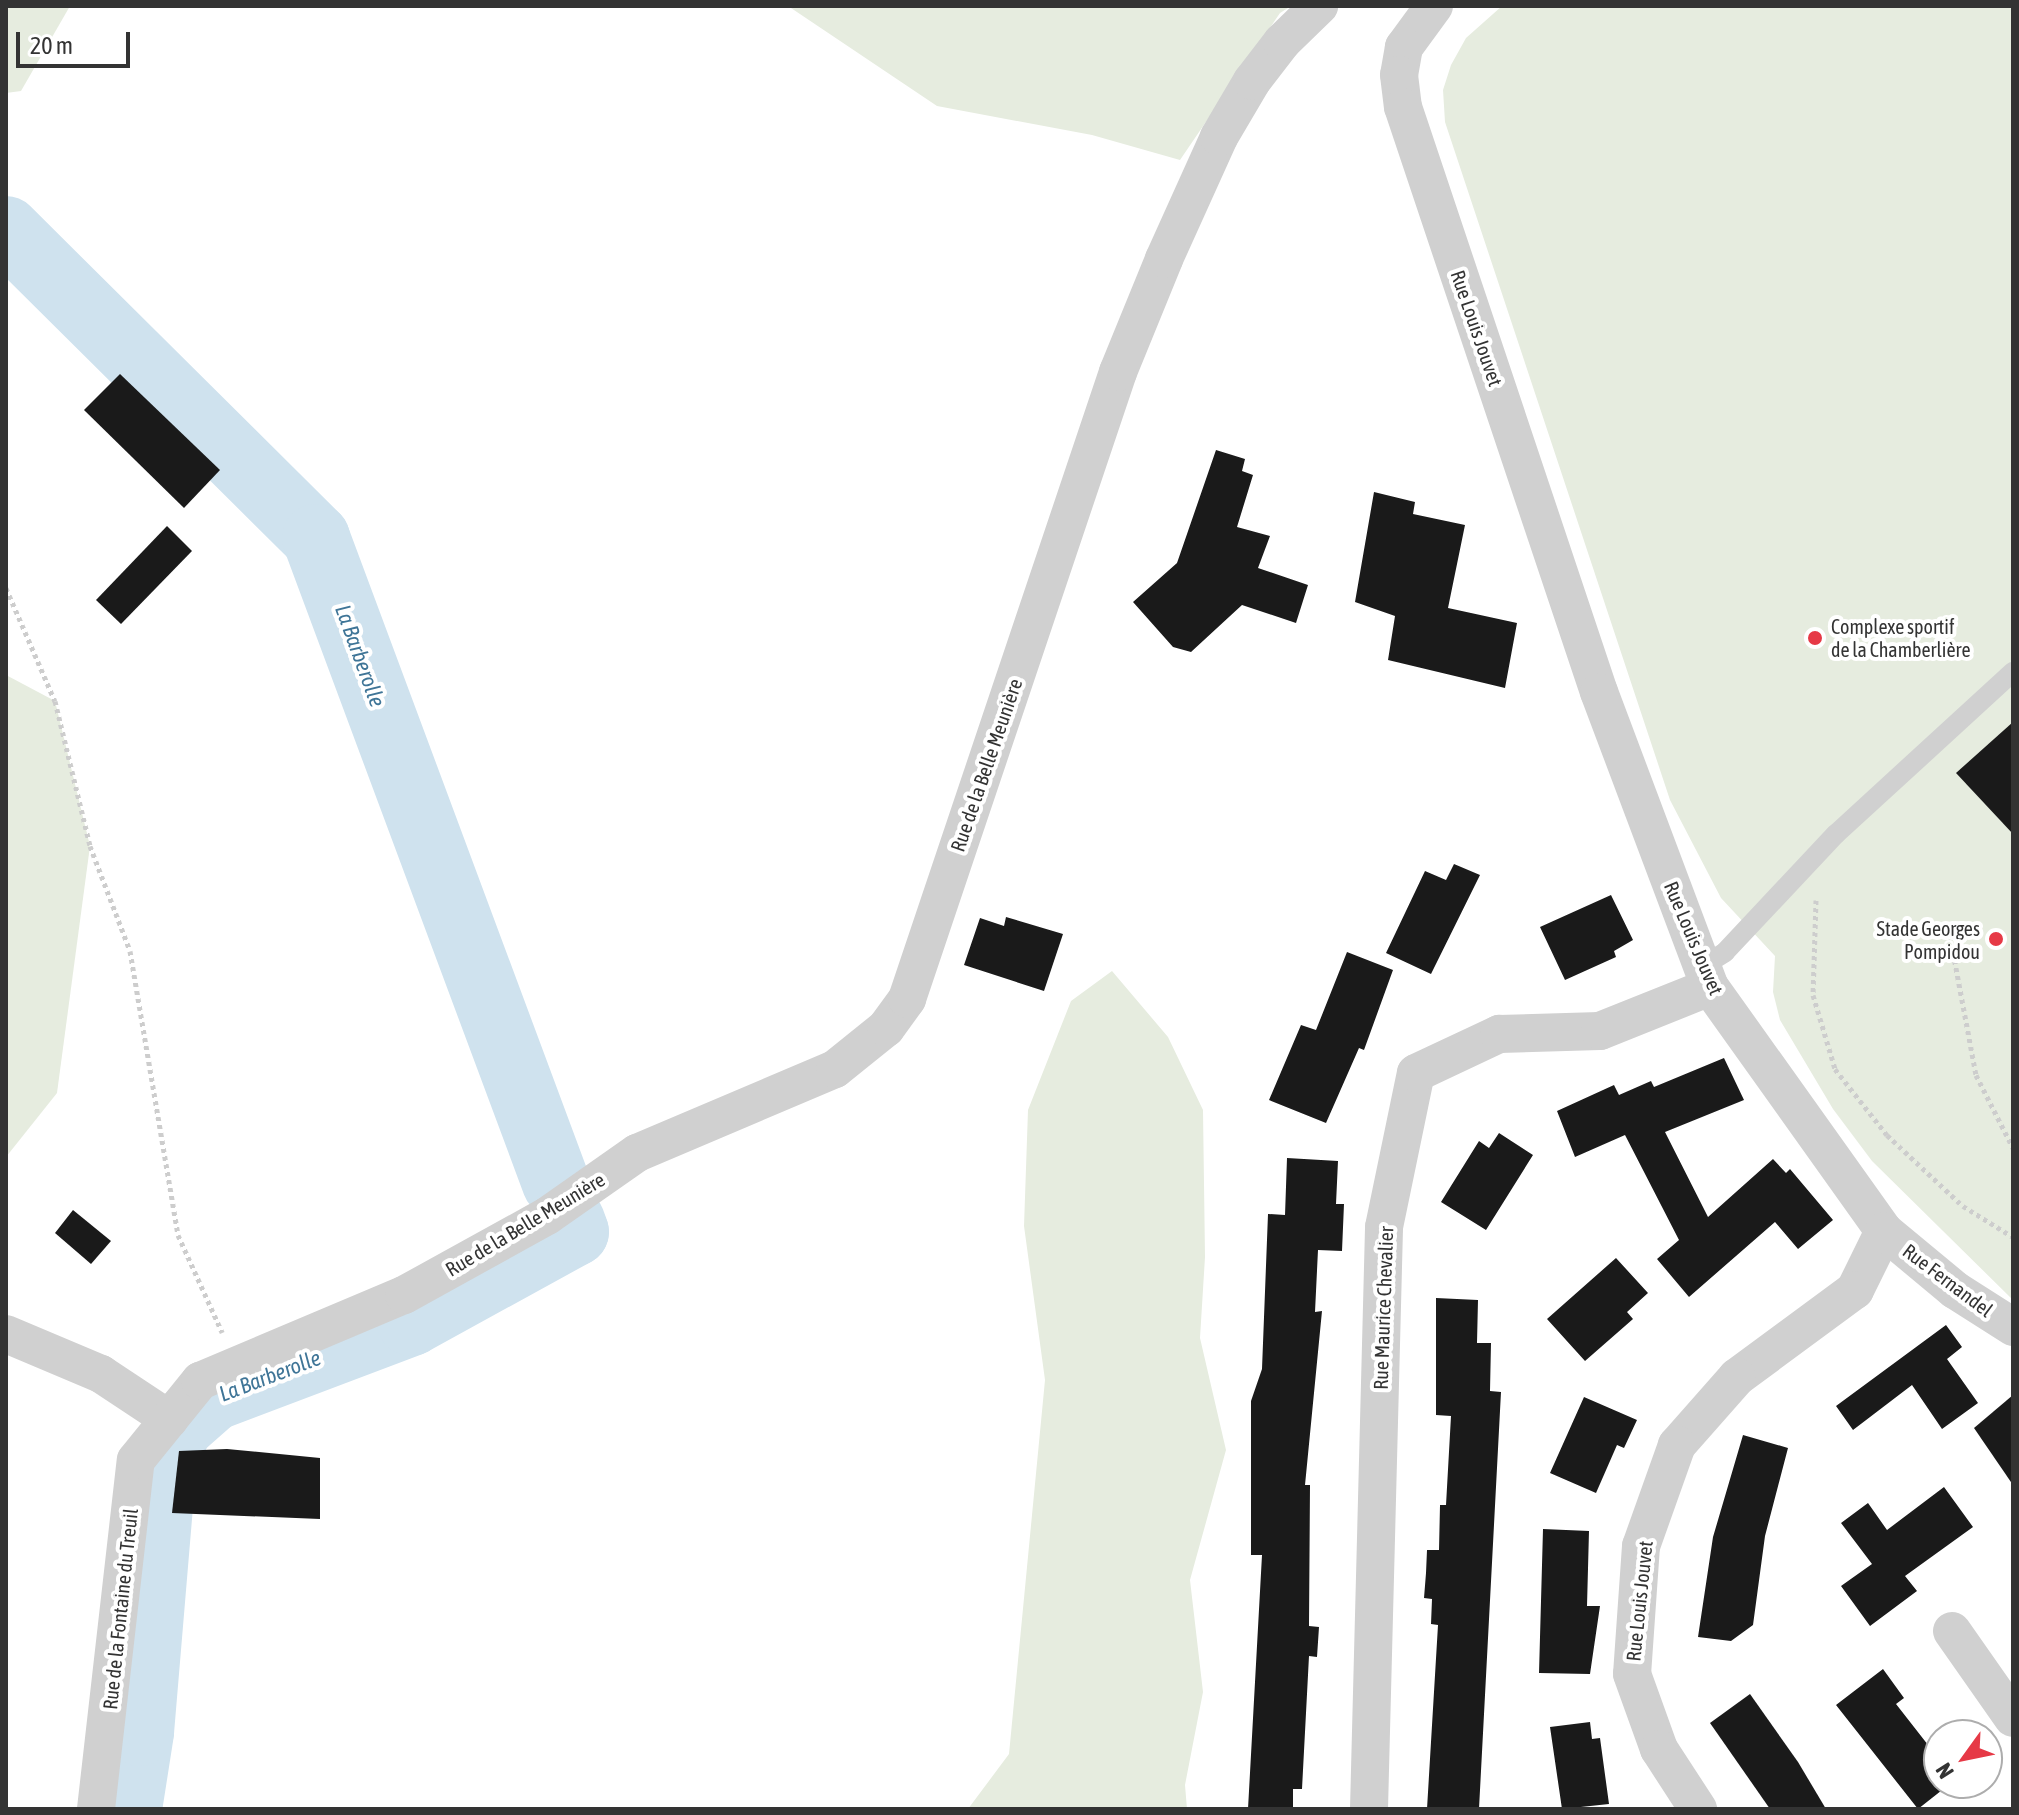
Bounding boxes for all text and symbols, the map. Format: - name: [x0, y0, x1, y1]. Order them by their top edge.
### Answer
- scale bar: [20, 16, 134, 66]
- text: 20 m: [30, 32, 73, 59]
- street label: Rue Louis Jouvet: [1446, 267, 1508, 389]
- water label: La Barberolle: [329, 601, 391, 711]
- place label: Complexe sportif de la Chamberlière: [1831, 614, 1970, 661]
- marker: Complexe sportif de la Chamberlière: [1806, 629, 1824, 647]
- street label: Rue de la Belle Meunière: [945, 675, 1027, 855]
- street label: Rue Louis Jouvet: [1659, 878, 1729, 998]
- place label: Stade Georges Pompidou: [1877, 916, 1980, 963]
- marker: Stade Georges Pompidou: [1987, 930, 2005, 948]
- street label: Rue de la Belle Meunière: [441, 1167, 609, 1281]
- street label: Rue Maurice Chevalier: [1368, 1226, 1398, 1390]
- street label: Rue Fernandel: [1898, 1238, 1998, 1322]
- water label: La Barberolle: [215, 1345, 325, 1407]
- street label: Rue de la Fontaine du Treuil: [98, 1507, 142, 1711]
- street label: Rue Louis Jouvet: [1621, 1540, 1657, 1662]
- north arrow: [1923, 1719, 2003, 1799]
- text: N: [1930, 1758, 1959, 1784]

